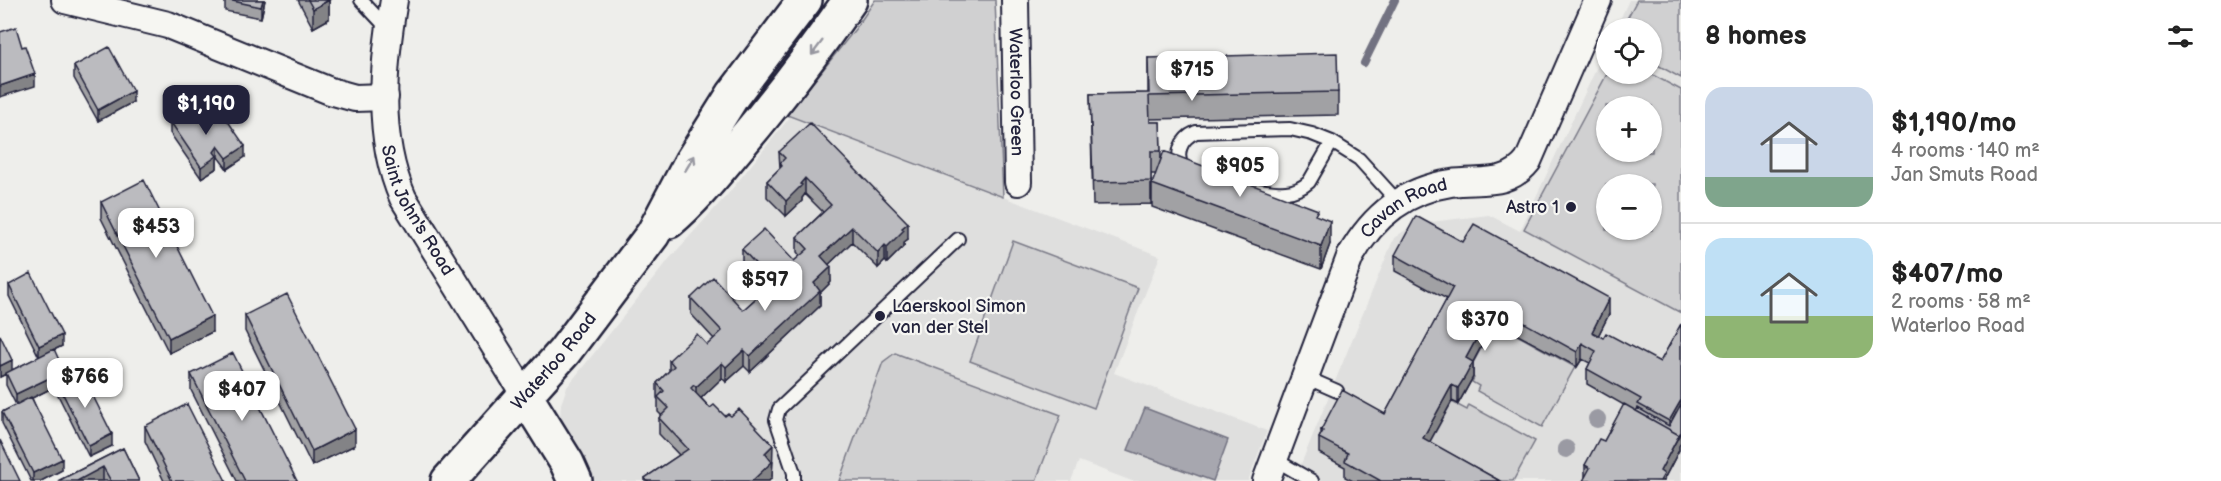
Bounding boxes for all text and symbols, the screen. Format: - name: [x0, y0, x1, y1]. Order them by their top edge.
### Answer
- map controls: [1596, 18, 1662, 240]
- button: locate: [1596, 18, 1662, 84]
- icon: filters: [2164, 20, 2197, 53]
- text: 8 homes: [1705, 21, 1807, 52]
- street label: Waterloo Green: [1004, 28, 1028, 156]
- one-way arrow: [810, 39, 823, 55]
- pin: $715: [1156, 51, 1228, 102]
- text: $715: [1170, 58, 1214, 82]
- pin: $1,190: [157, 85, 255, 136]
- text: $1,190: [177, 92, 235, 116]
- button: +: [1596, 96, 1662, 162]
- text: $1,190/mo: [1891, 108, 2016, 139]
- icon: home: [1753, 111, 1825, 183]
- text: 4 rooms · 140 m²: [1891, 139, 2040, 163]
- street label: Saint John's Road: [377, 143, 458, 280]
- pin: $905: [1204, 147, 1276, 198]
- text: $905: [1216, 154, 1264, 178]
- one-way arrow: [685, 155, 697, 172]
- text: Jan Smuts Road: [1891, 163, 2038, 187]
- street label: Cavan Road: [1356, 174, 1449, 242]
- button: −: [1596, 174, 1662, 240]
- place label: Astro 1: [1506, 197, 1559, 218]
- marker: Astro 1: [1564, 200, 1578, 214]
- pin: $453: [120, 208, 192, 259]
- text: $453: [132, 215, 180, 239]
- text: $407/mo: [1891, 259, 2003, 290]
- pin: $597: [729, 261, 801, 312]
- icon: home: [1753, 262, 1825, 334]
- text: $597: [741, 268, 789, 292]
- text: 2 rooms · 58 m²: [1891, 290, 2031, 314]
- place label: Laerskool Simon van der Stel: [891, 296, 1026, 338]
- pin: $370: [1449, 301, 1521, 352]
- text: $370: [1461, 308, 1509, 332]
- street label: Waterloo Road: [507, 309, 601, 414]
- marker: Laerskool Simon van der Stel: [873, 309, 887, 323]
- text: Waterloo Road: [1891, 314, 2025, 338]
- pin: $766: [49, 358, 121, 409]
- text: $766: [61, 365, 109, 389]
- pin: $407: [206, 371, 278, 422]
- text: $407: [218, 378, 266, 402]

